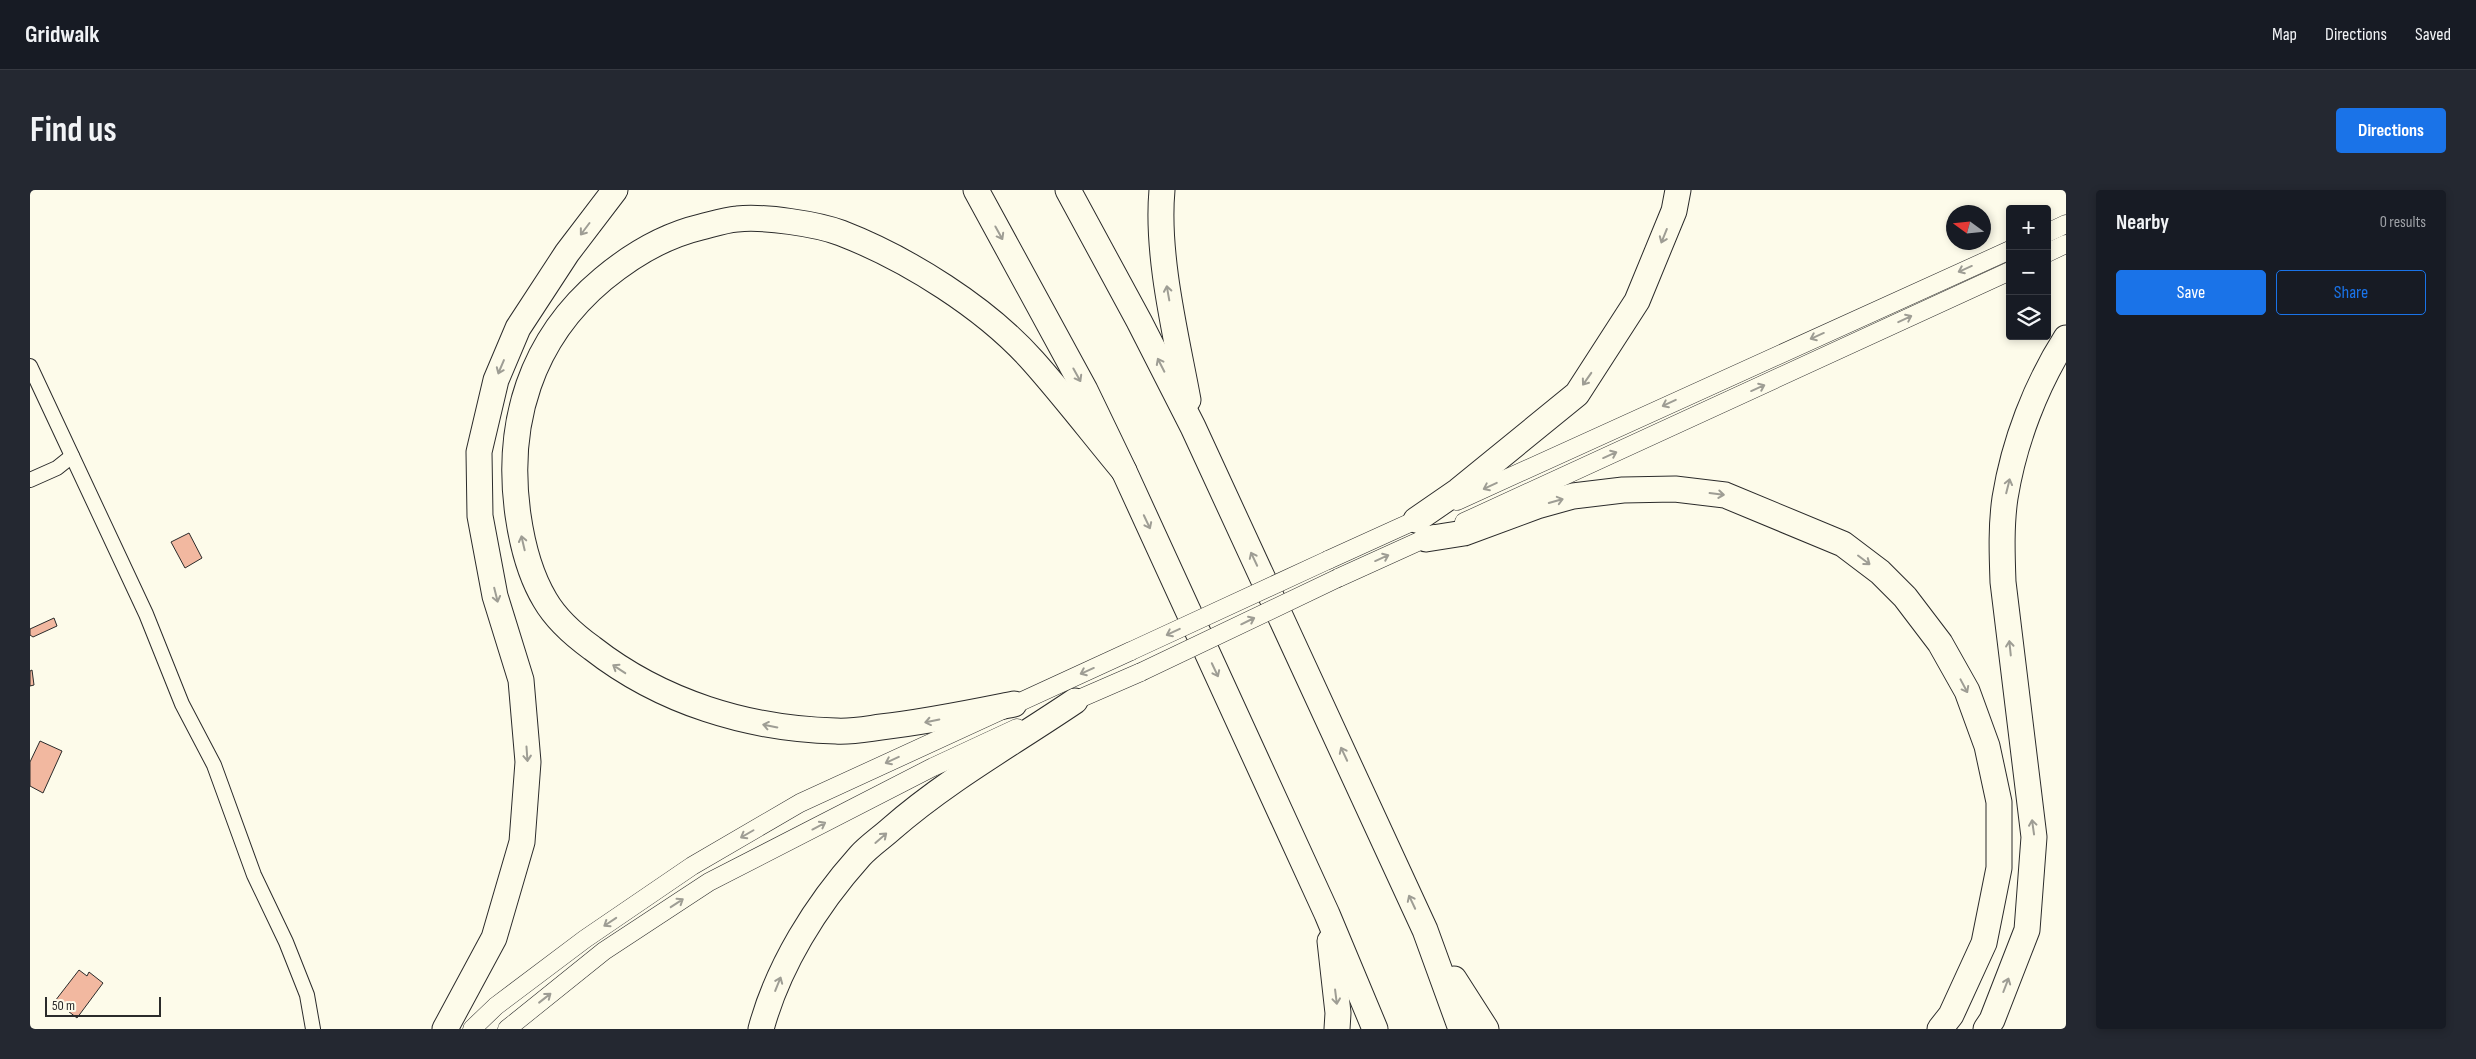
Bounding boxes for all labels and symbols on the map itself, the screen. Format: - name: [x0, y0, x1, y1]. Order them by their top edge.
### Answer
- north arrow: [1946, 205, 1991, 250]
- one-way arrow: [580, 222, 591, 235]
- one-way arrow: [994, 225, 1004, 240]
- one-way arrow: [1658, 228, 1668, 243]
- one-way arrow: [1958, 265, 1973, 275]
- one-way arrow: [1163, 286, 1173, 302]
- one-way arrow: [1897, 314, 1912, 324]
- one-way arrow: [1810, 332, 1825, 341]
- one-way arrow: [1156, 358, 1165, 373]
- one-way arrow: [496, 359, 506, 374]
- one-way arrow: [1072, 368, 1082, 383]
- one-way arrow: [1582, 372, 1592, 386]
- one-way arrow: [1750, 383, 1765, 392]
- one-way arrow: [1662, 399, 1677, 409]
- one-way arrow: [1602, 450, 1617, 460]
- one-way arrow: [2004, 479, 2013, 495]
- one-way arrow: [1483, 481, 1498, 491]
- one-way arrow: [1709, 489, 1725, 499]
- one-way arrow: [1547, 495, 1563, 505]
- one-way arrow: [1143, 514, 1153, 529]
- one-way arrow: [518, 536, 527, 552]
- one-way arrow: [1249, 552, 1258, 567]
- one-way arrow: [1374, 553, 1389, 563]
- one-way arrow: [1857, 555, 1871, 565]
- one-way arrow: [492, 587, 501, 603]
- one-way arrow: [1240, 616, 1255, 625]
- one-way arrow: [1166, 627, 1181, 637]
- one-way arrow: [2005, 640, 2015, 656]
- one-way arrow: [1210, 662, 1220, 677]
- one-way arrow: [612, 663, 626, 674]
- one-way arrow: [1080, 666, 1095, 676]
- one-way arrow: [1959, 679, 1969, 694]
- one-way arrow: [924, 717, 940, 726]
- one-way arrow: [763, 720, 779, 730]
- one-way arrow: [523, 745, 532, 761]
- one-way arrow: [1339, 747, 1348, 762]
- one-way arrow: [884, 756, 899, 766]
- one-way arrow: [2028, 819, 2038, 835]
- one-way arrow: [812, 821, 827, 831]
- one-way arrow: [740, 829, 754, 839]
- one-way arrow: [874, 833, 887, 844]
- one-way arrow: [1407, 895, 1416, 910]
- one-way arrow: [669, 898, 683, 908]
- one-way arrow: [603, 917, 617, 927]
- one-way arrow: [775, 976, 784, 991]
- one-way arrow: [2002, 978, 2011, 993]
- one-way arrow: [1331, 989, 1341, 1005]
- one-way arrow: [538, 993, 551, 1004]
- scale bar: [45, 994, 161, 1017]

